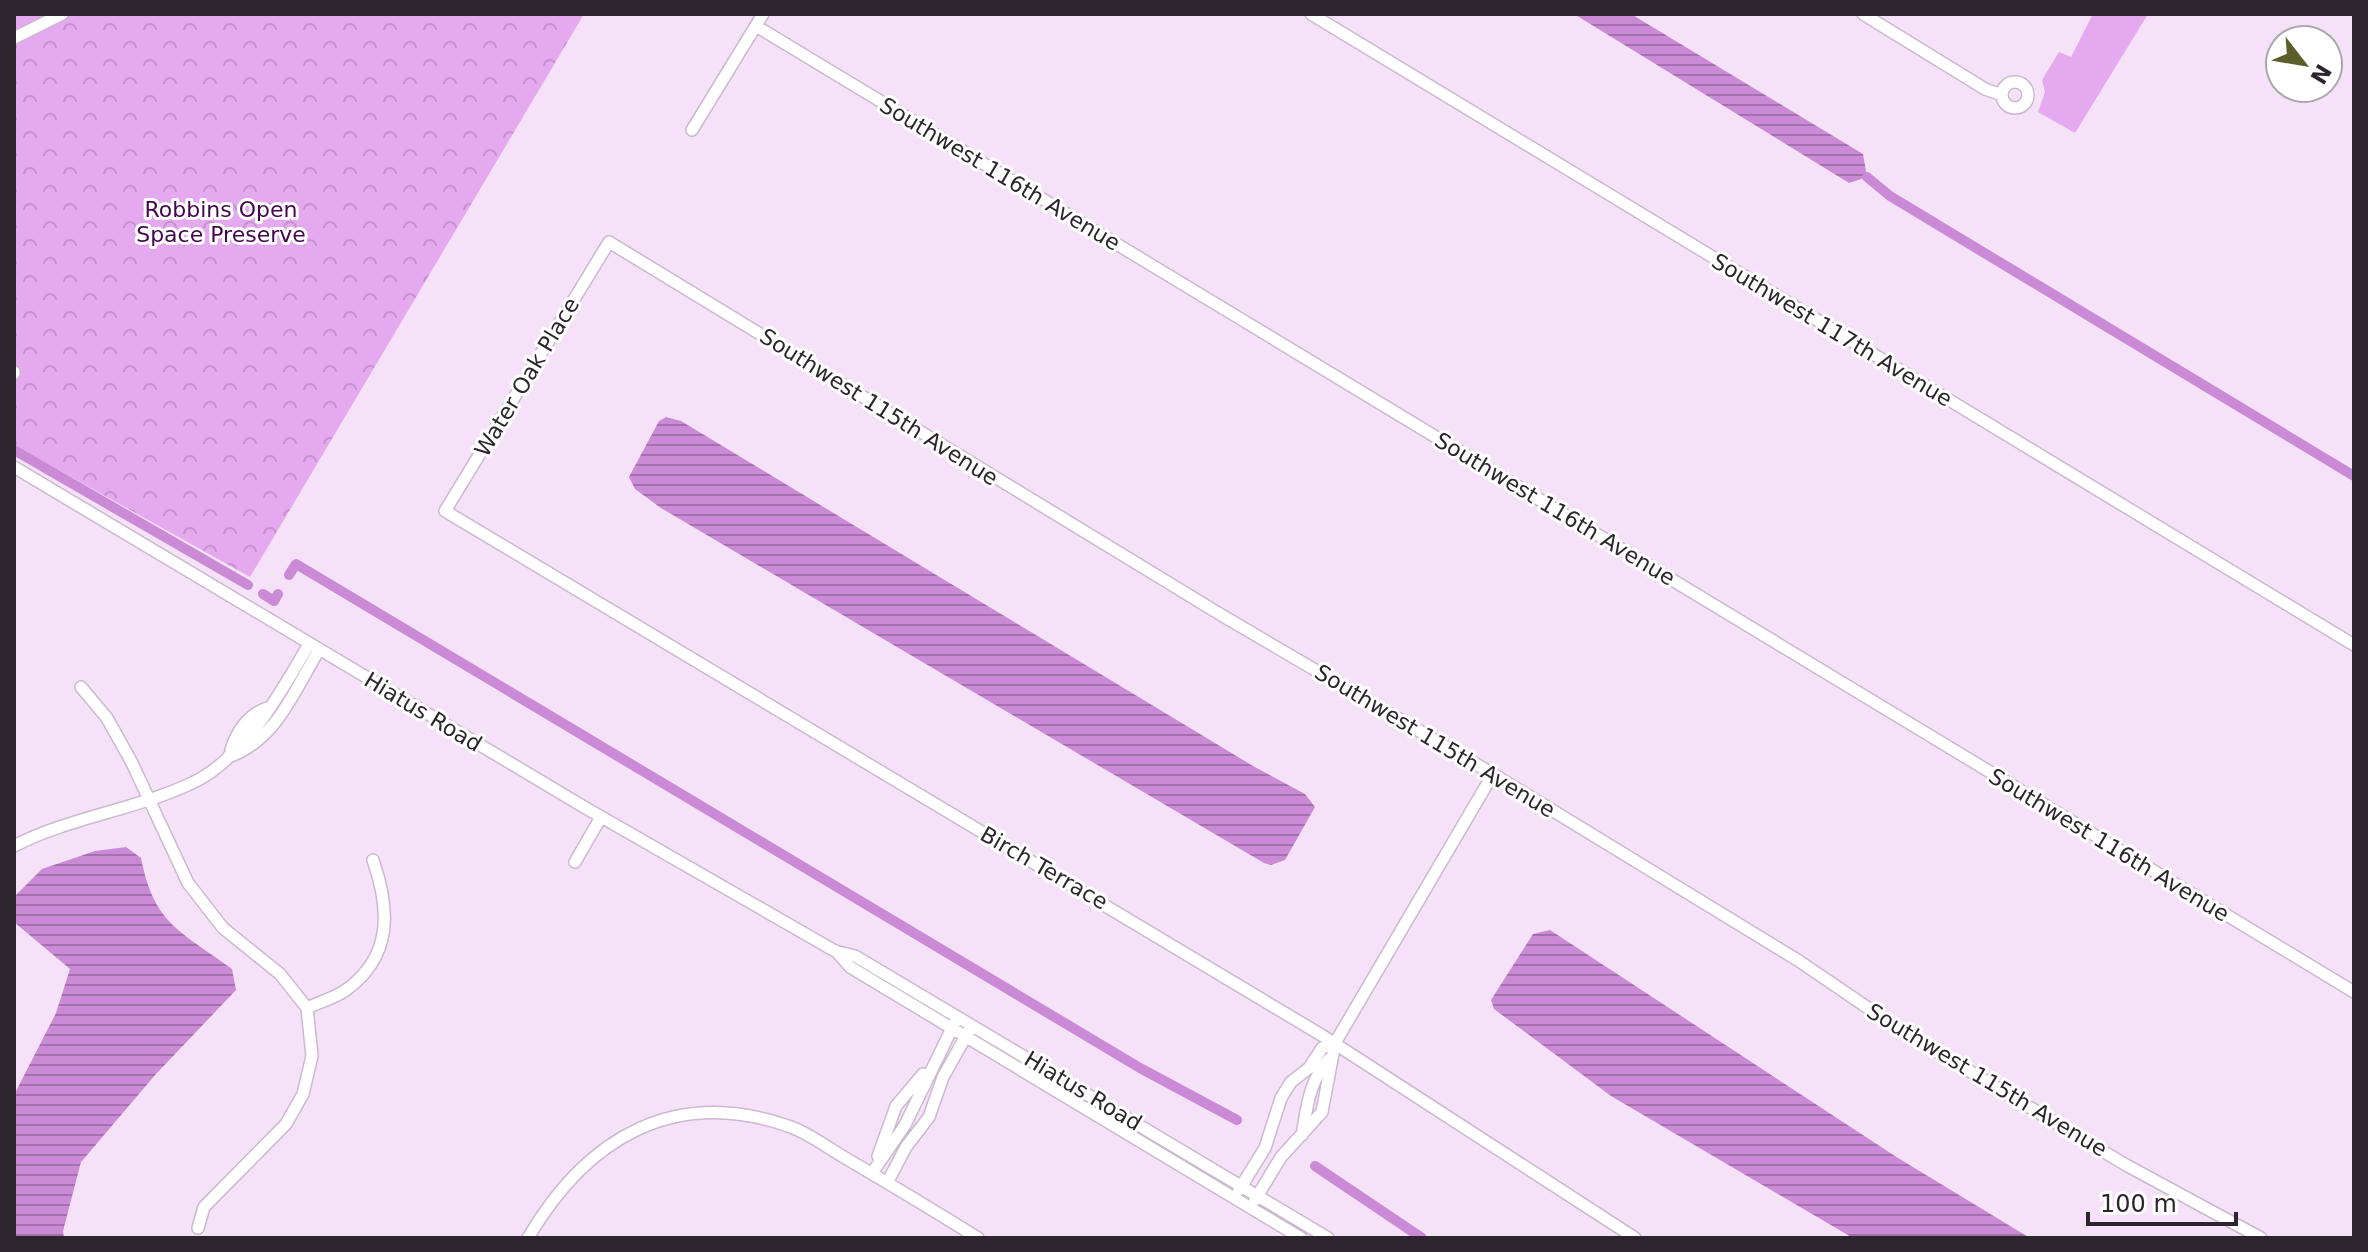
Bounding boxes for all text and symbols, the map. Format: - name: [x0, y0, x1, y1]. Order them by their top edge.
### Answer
- north arrow: [2264, 24, 2344, 104]
- text: N: [2305, 60, 2336, 88]
- street label: Southwest 116th Avenue: [875, 92, 1125, 256]
- park label: Robbins Open Space Preserve: [136, 197, 306, 247]
- street label: Southwest 117th Avenue: [1707, 248, 1957, 412]
- street label: Water Oak Place: [470, 293, 584, 461]
- street label: Southwest 115th Avenue: [755, 323, 1003, 491]
- street label: Southwest 116th Avenue: [1430, 427, 1680, 591]
- street label: Southwest 115th Avenue: [1310, 659, 1560, 823]
- street label: Hiatus Road: [360, 667, 486, 757]
- street label: Southwest 116th Avenue: [1984, 763, 2234, 927]
- street label: Birch Terrace: [976, 821, 1112, 915]
- street label: Southwest 115th Avenue: [1862, 998, 2112, 1162]
- street label: Hiatus Road: [1020, 1046, 1146, 1136]
- scale bar: [2088, 1176, 2236, 1226]
- text: 100 m: [2100, 1190, 2177, 1218]

